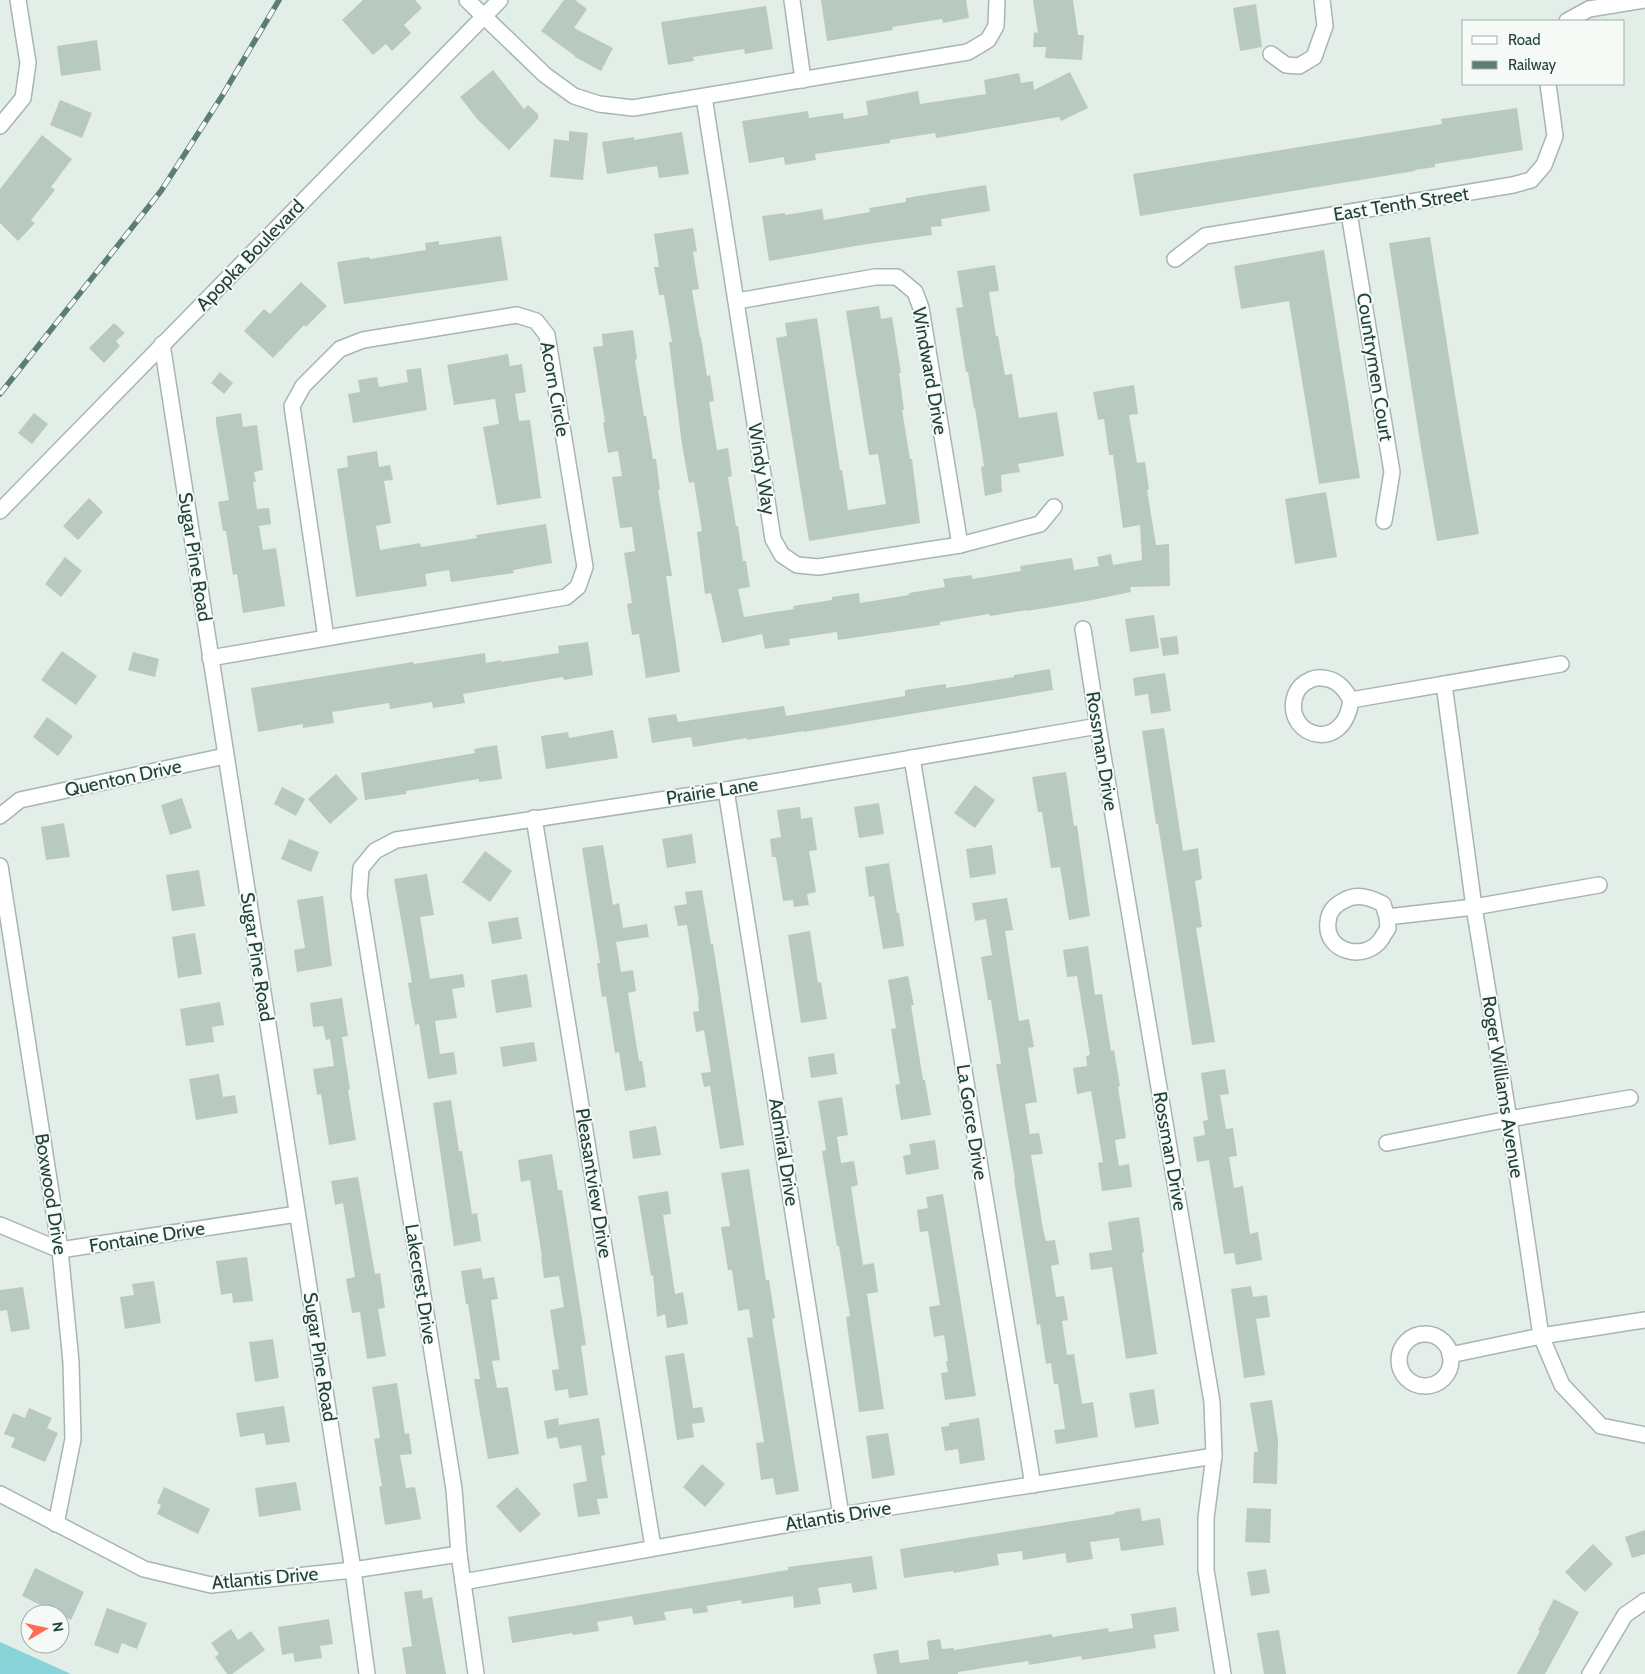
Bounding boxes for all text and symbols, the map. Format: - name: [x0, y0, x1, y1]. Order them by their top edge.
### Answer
- legend: [1462, 20, 1625, 85]
- text: Road: [1508, 31, 1541, 49]
- text: Railway: [1508, 56, 1557, 74]
- street label: East Tenth Street: [1332, 182, 1471, 226]
- street label: Apopka Boulevard: [191, 195, 309, 315]
- street label: Countrymen Court: [1352, 291, 1398, 443]
- street label: Windward Drive: [907, 305, 953, 437]
- street label: Acorn Circle: [535, 340, 575, 439]
- street label: Windy Way: [743, 422, 781, 517]
- street label: Sugar Pine Road: [173, 491, 217, 623]
- street label: Rossman Drive: [1081, 690, 1123, 813]
- street label: Quenton Drive: [62, 754, 184, 802]
- street label: Prairie Lane: [664, 772, 760, 810]
- street label: Sugar Pine Road: [235, 891, 279, 1023]
- street label: Roger Williams Avenue: [1477, 994, 1529, 1180]
- street label: La Gorce Drive: [951, 1062, 993, 1182]
- street label: Rossman Drive: [1148, 1090, 1192, 1213]
- street label: Admiral Drive: [764, 1096, 804, 1208]
- street label: Pleasantview Drive: [571, 1106, 617, 1260]
- street label: Boxwood Drive: [30, 1132, 72, 1257]
- street label: Fontaine Drive: [88, 1216, 207, 1257]
- street label: Lakecrest Drive: [400, 1222, 442, 1346]
- street label: Sugar Pine Road: [298, 1291, 342, 1423]
- street label: Atlantis Drive: [783, 1496, 893, 1536]
- street label: Atlantis Drive: [211, 1562, 319, 1594]
- north arrow: [20, 1604, 70, 1654]
- text: N: [48, 1621, 68, 1633]

